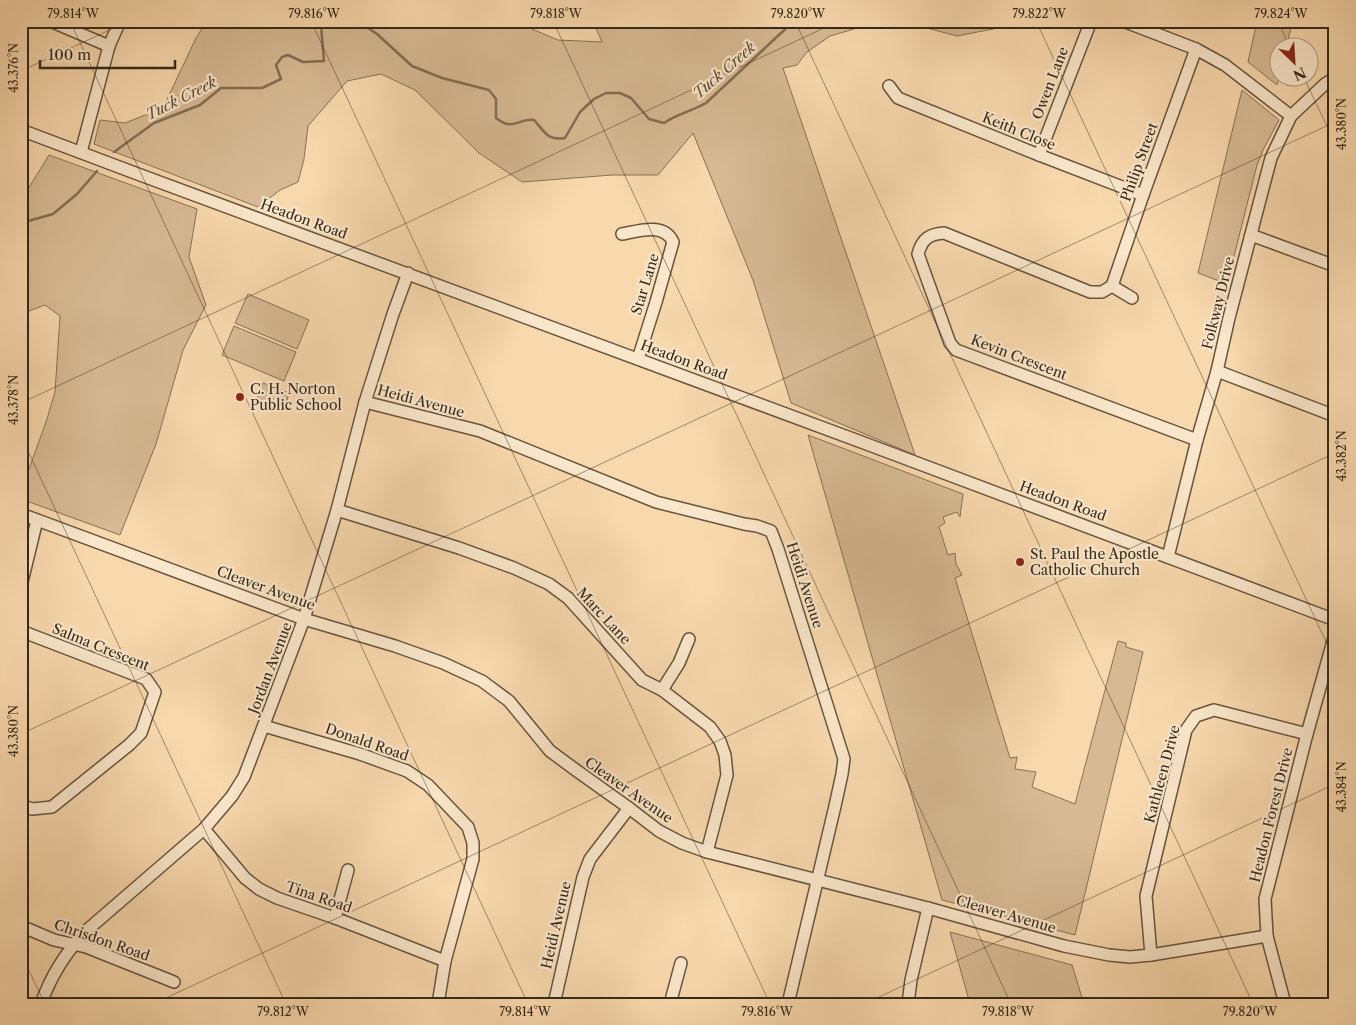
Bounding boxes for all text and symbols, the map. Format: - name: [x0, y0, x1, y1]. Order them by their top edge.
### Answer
- text: 79.814°W: [47, 6, 100, 21]
- text: 79.816°W: [288, 6, 341, 21]
- text: 79.818°W: [530, 6, 583, 21]
- text: 79.820°W: [771, 6, 826, 21]
- text: 79.822°W: [1012, 6, 1067, 21]
- text: 79.824°W: [1254, 6, 1309, 21]
- scale bar: [40, 38, 175, 70]
- water label: Tuck Creek: [689, 38, 759, 102]
- north arrow: [1268, 38, 1318, 88]
- text: 43.376°N: [6, 43, 21, 93]
- street label: Owen Lane: [1028, 44, 1072, 122]
- text: 100 m: [48, 45, 91, 64]
- text: N: [1290, 63, 1309, 85]
- water label: Tuck Creek: [143, 72, 220, 124]
- text: 43.380°N: [1334, 98, 1349, 150]
- street label: Keith Close: [980, 108, 1058, 154]
- street label: Philip Street: [1116, 120, 1162, 204]
- street label: Headon Road: [258, 195, 350, 243]
- street label: Star Lane: [627, 251, 663, 317]
- street label: Folkway Drive: [1198, 255, 1238, 351]
- street label: Kevin Crescent: [968, 330, 1070, 384]
- street label: Headon Road: [638, 336, 730, 384]
- text: 43.378°N: [6, 375, 21, 425]
- place label: C. H. Norton Public School: [250, 380, 342, 414]
- street label: Heidi Avenue: [375, 381, 467, 421]
- marker: C. H. Norton Public School: [234, 391, 246, 403]
- text: 43.382°N: [1334, 430, 1349, 482]
- street label: Headon Road: [1017, 477, 1109, 525]
- street label: Heidi Avenue: [783, 540, 827, 630]
- place label: St. Paul the Apostle Catholic Church: [1030, 545, 1159, 579]
- marker: St. Paul the Apostle Catholic Church: [1014, 556, 1026, 568]
- street label: Cleaver Avenue: [214, 562, 318, 614]
- street label: Marc Lane: [573, 584, 635, 648]
- street label: Salma Crescent: [50, 619, 152, 675]
- street label: Jordan Avenue: [244, 620, 296, 718]
- text: 43.380°N: [6, 705, 21, 757]
- street label: Donald Road: [323, 719, 412, 765]
- street label: Kathleen Drive: [1140, 723, 1184, 825]
- street label: Headon Forest Drive: [1246, 746, 1296, 884]
- street label: Cleaver Avenue: [581, 753, 677, 827]
- text: 43.384°N: [1334, 761, 1349, 813]
- street label: Tina Road: [284, 877, 355, 917]
- street label: Heidi Avenue: [537, 879, 575, 971]
- street label: Cleaver Avenue: [954, 891, 1058, 937]
- street label: Chrisdon Road: [52, 915, 153, 965]
- text: 79.812°W: [257, 1004, 310, 1019]
- text: 79.814°W: [499, 1004, 552, 1019]
- text: 79.816°W: [741, 1004, 794, 1019]
- text: 79.818°W: [982, 1004, 1035, 1019]
- text: 79.820°W: [1223, 1004, 1278, 1019]

